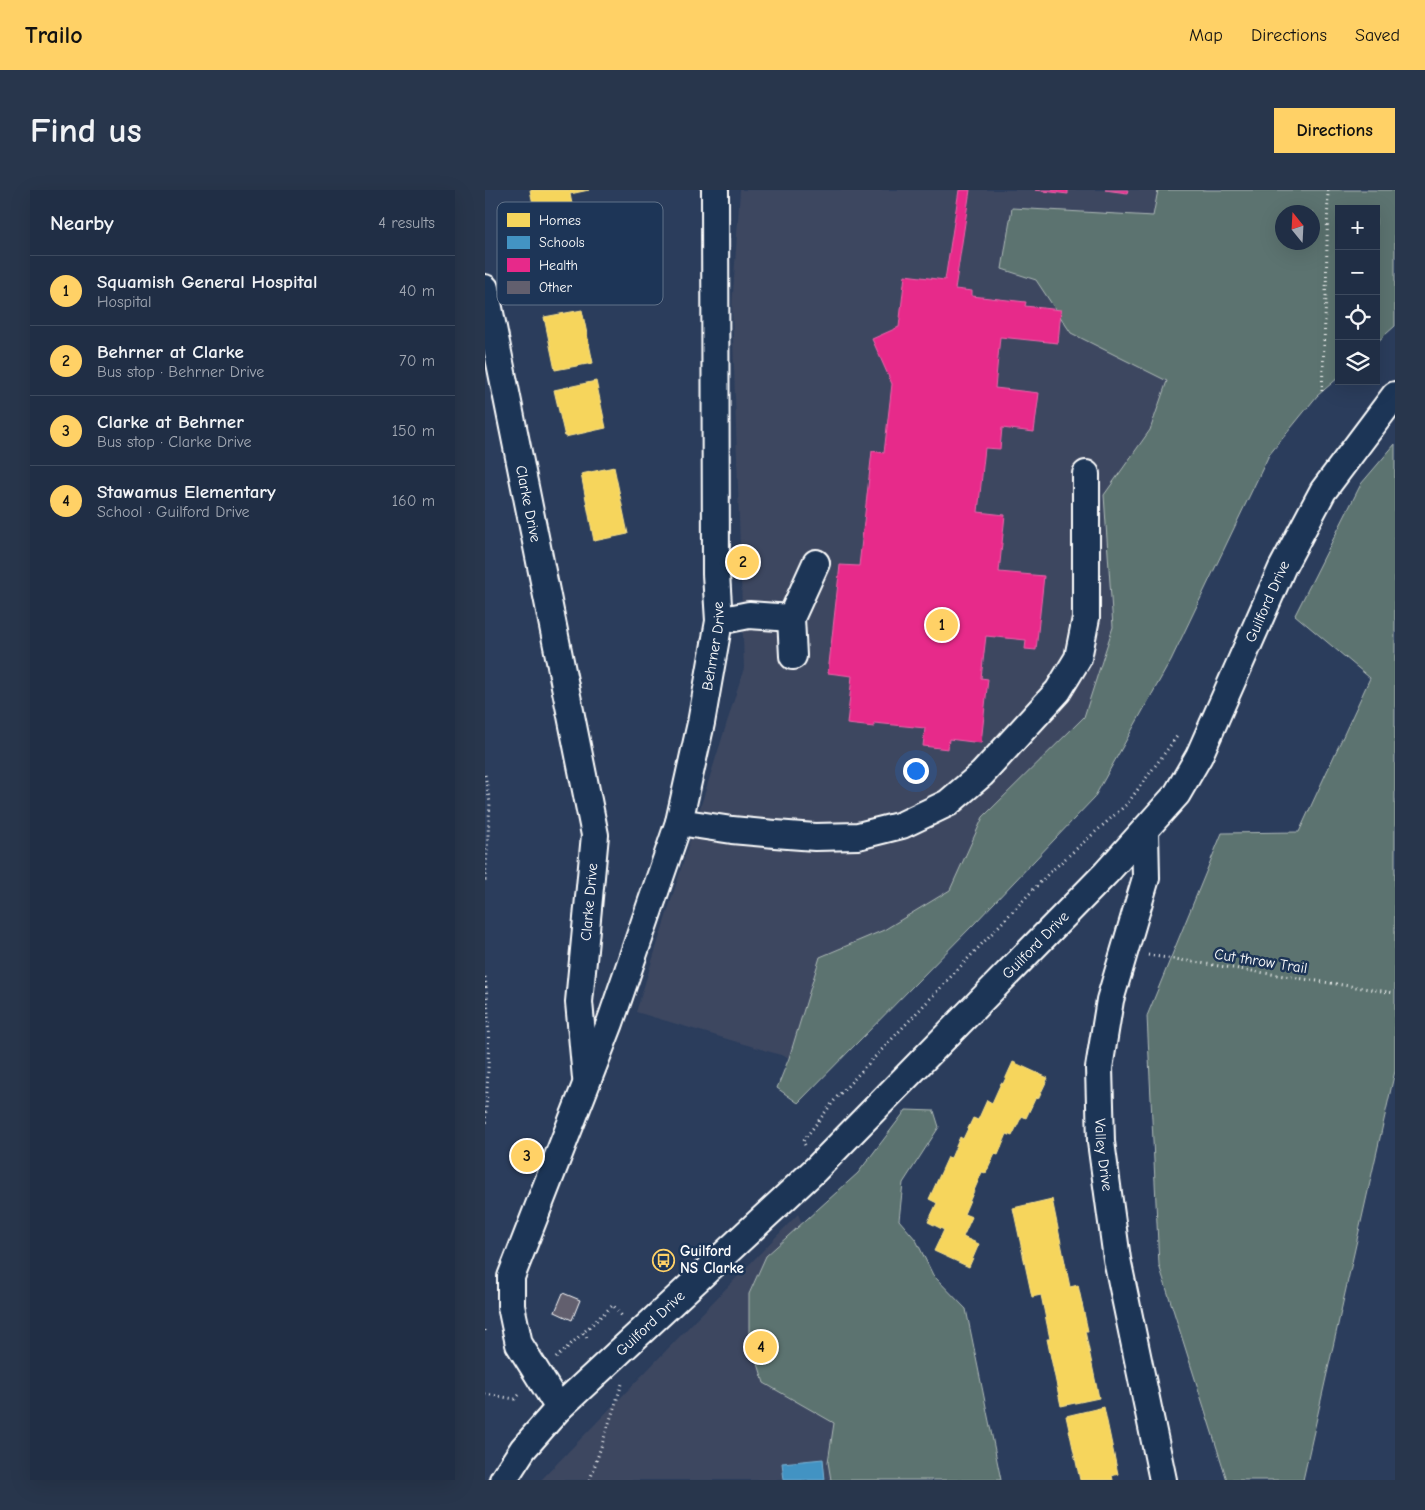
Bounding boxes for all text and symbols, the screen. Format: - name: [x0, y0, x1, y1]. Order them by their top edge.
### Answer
- text: Trailo: [25, 21, 83, 49]
- text: Map: [1189, 25, 1223, 46]
- text: Directions: [1251, 25, 1327, 46]
- text: Saved: [1355, 25, 1400, 46]
- button: Directions: [1274, 108, 1395, 153]
- text: Find us: [30, 110, 142, 151]
- legend: [497, 202, 663, 305]
- north arrow: [1275, 205, 1320, 250]
- map controls: [1335, 205, 1380, 385]
- button: +: [1335, 205, 1380, 250]
- text: Nearby: [50, 211, 114, 235]
- text: Homes: [539, 212, 581, 229]
- text: 4 results: [378, 214, 435, 232]
- text: Schools: [539, 234, 585, 251]
- button: −: [1335, 250, 1380, 295]
- text: Health: [539, 257, 578, 274]
- text: Squamish General Hospital: [97, 271, 317, 293]
- text: Other: [539, 279, 573, 296]
- text: 1: [63, 282, 69, 300]
- text: 40 m: [399, 282, 435, 300]
- text: Hospital: [97, 293, 152, 311]
- button: locate: [1335, 295, 1380, 340]
- button: layers: [1335, 340, 1380, 385]
- text: Behrner at Clarke: [97, 341, 244, 363]
- text: 2: [62, 352, 70, 370]
- text: 70 m: [399, 352, 435, 370]
- text: Bus stop · Behrner Drive: [97, 363, 264, 381]
- text: Clarke at Behrner: [97, 411, 244, 433]
- text: 3: [62, 422, 70, 440]
- text: 150 m: [392, 422, 435, 440]
- text: Bus stop · Clarke Drive: [97, 433, 251, 451]
- street label: Clarke Drive: [512, 464, 545, 544]
- text: Stawamus Elementary: [97, 481, 276, 503]
- text: 4: [62, 492, 70, 510]
- text: 160 m: [392, 492, 435, 510]
- text: School · Guilford Drive: [97, 503, 250, 521]
- pin: 2: [727, 543, 759, 581]
- street label: Guilford Drive: [1241, 557, 1294, 645]
- street label: Behrner Drive: [698, 600, 728, 692]
- pin: 1: [926, 606, 958, 644]
- your location: [903, 758, 929, 784]
- street label: Clarke Drive: [577, 862, 601, 942]
- street label: Guilford Drive: [998, 907, 1073, 983]
- street label: Cut throw Trail: [1213, 945, 1309, 977]
- street label: Valley Drive: [1091, 1118, 1117, 1193]
- pin: 3: [511, 1137, 543, 1175]
- place label: Guilford NS Clarke: [680, 1242, 744, 1277]
- bus stop icon: Guilford NS Clarke: [652, 1248, 676, 1272]
- street label: Guilford Drive: [612, 1286, 689, 1360]
- pin: 4: [745, 1328, 777, 1366]

